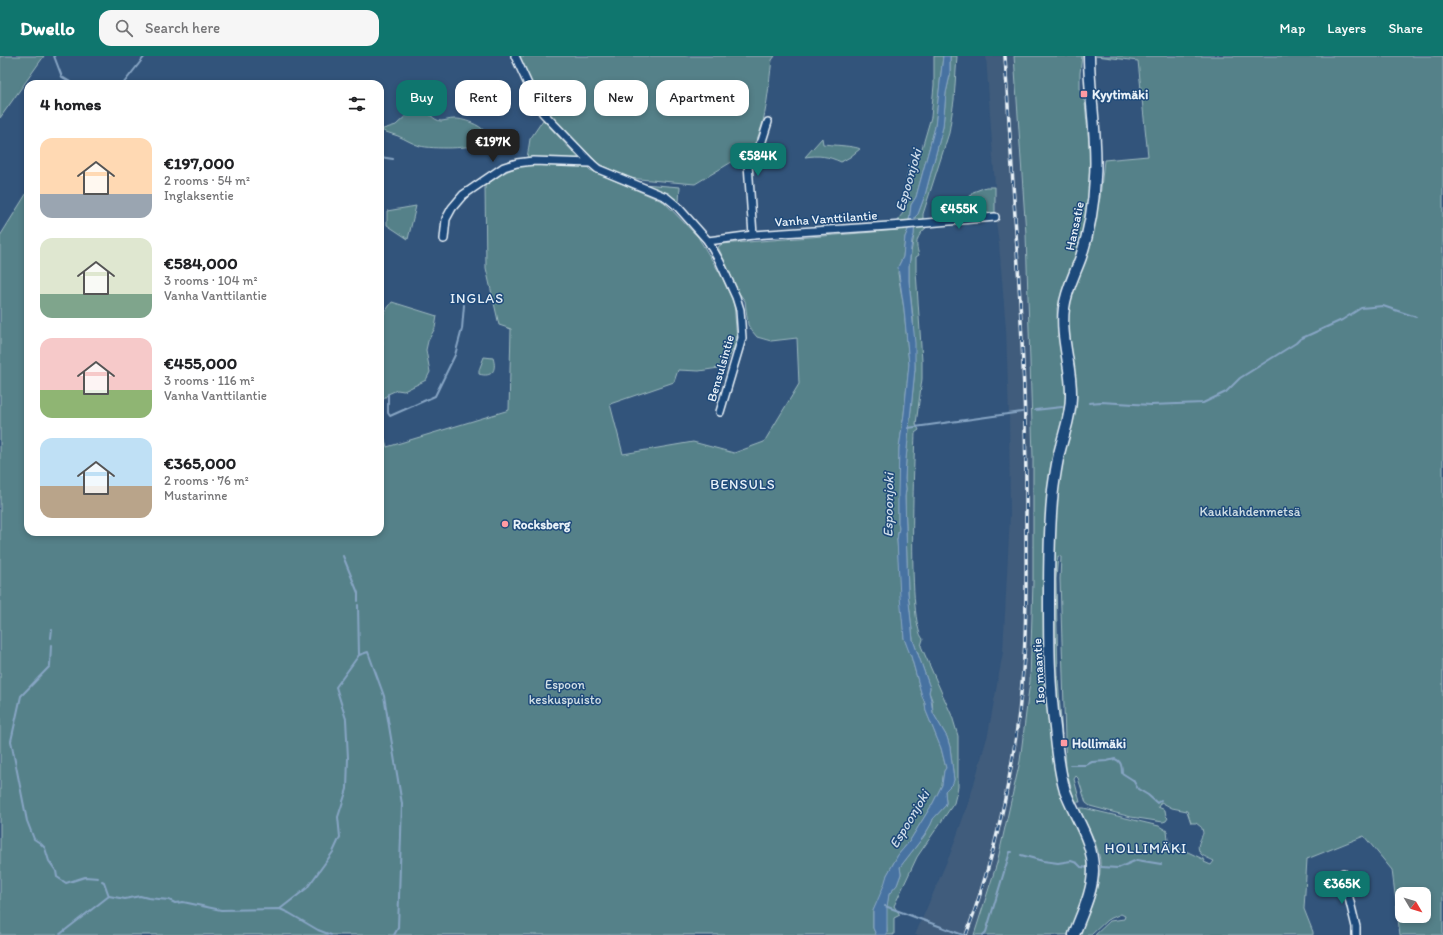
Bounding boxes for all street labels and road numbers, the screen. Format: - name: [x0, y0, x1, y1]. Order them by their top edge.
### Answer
- street label: Hansatie: [1062, 200, 1087, 252]
- street label: Vanha Vanttilantie: [774, 207, 878, 230]
- street label: Bensulsintie: [704, 333, 737, 403]
- street label: Iso maantie: [1029, 638, 1048, 704]

